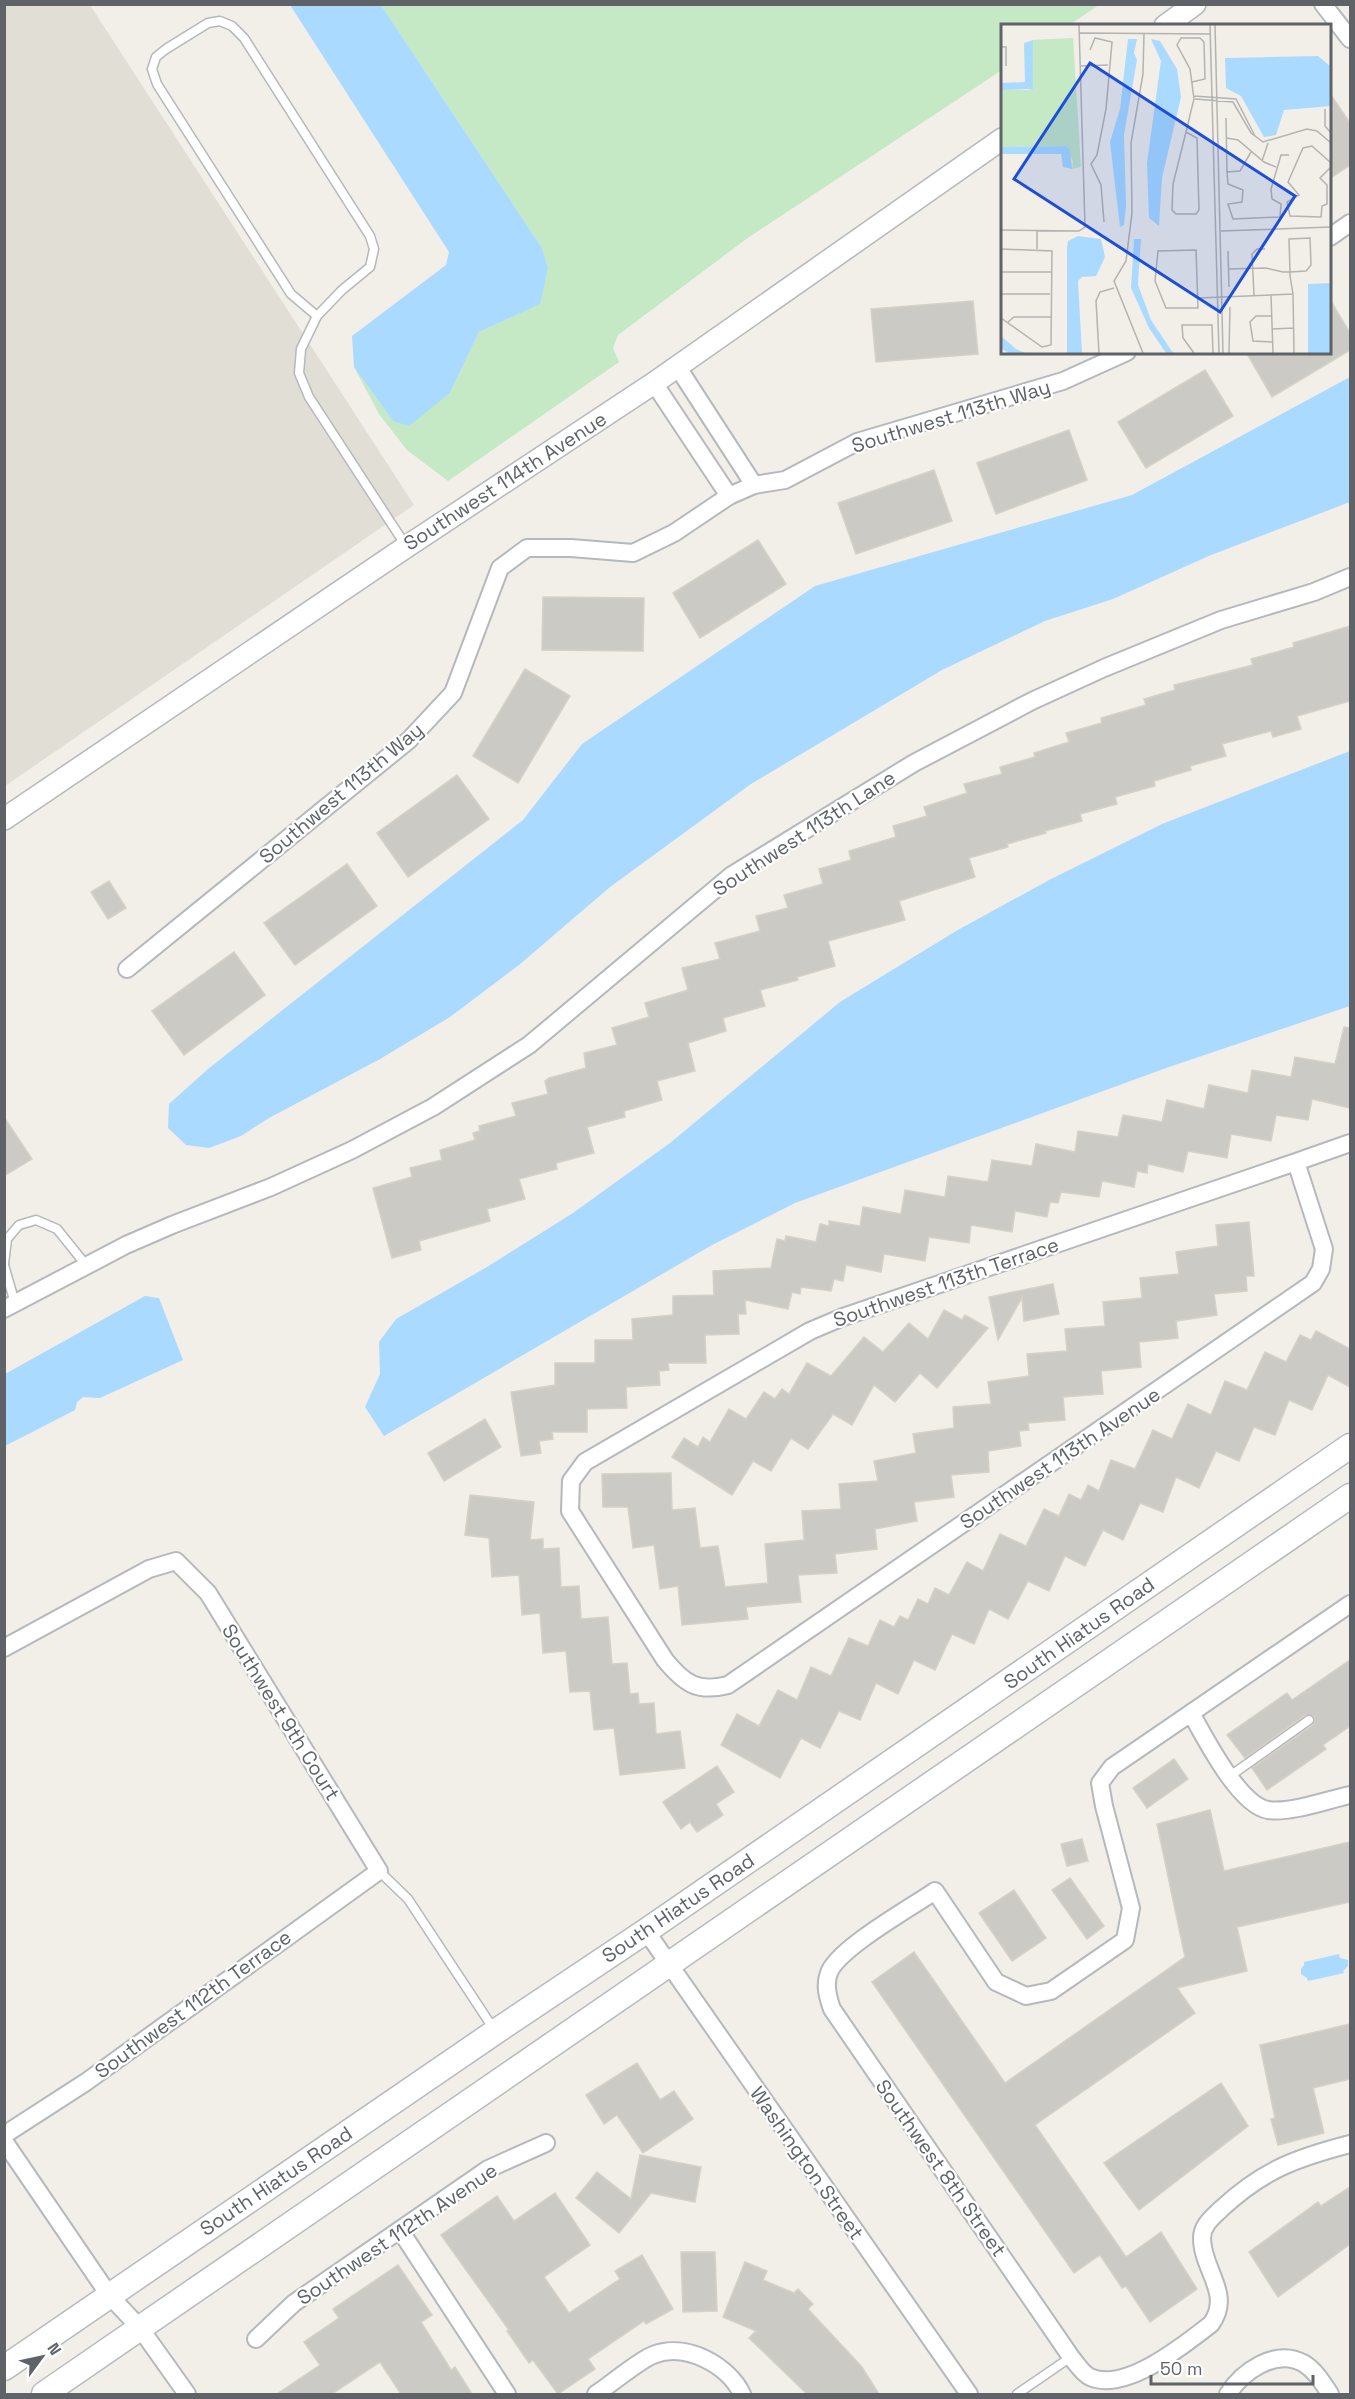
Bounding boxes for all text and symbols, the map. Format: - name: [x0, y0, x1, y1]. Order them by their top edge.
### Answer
- inset map: [1001, 24, 1331, 354]
- street label: Southwest 113th Way: [848, 373, 1054, 459]
- street label: Southwest 114th Avenue: [399, 406, 611, 556]
- street label: Southwest 113th Way: [254, 717, 428, 869]
- street label: Southwest 113th Lane: [708, 764, 900, 902]
- street label: Southwest 113th Terrace: [830, 1231, 1062, 1333]
- street label: Southwest 113th Avenue: [955, 1381, 1165, 1535]
- street label: South Hiatus Road: [998, 1571, 1160, 1695]
- street label: Southwest 9th Court: [216, 1619, 346, 1805]
- street label: South Hiatus Road: [597, 1847, 759, 1969]
- street label: Southwest 112th Terrace: [90, 1924, 296, 2084]
- street label: Southwest 8th Street: [870, 2074, 1012, 2262]
- street label: Washington Street: [744, 2081, 870, 2245]
- street label: South Hiatus Road: [195, 2120, 357, 2242]
- street label: Southwest 112th Avenue: [292, 2157, 502, 2311]
- north arrow: [12, 2327, 72, 2387]
- text: N: [42, 2339, 66, 2359]
- scale bar: [1151, 2348, 1313, 2386]
- text: 50 m: [1160, 2357, 1202, 2380]

